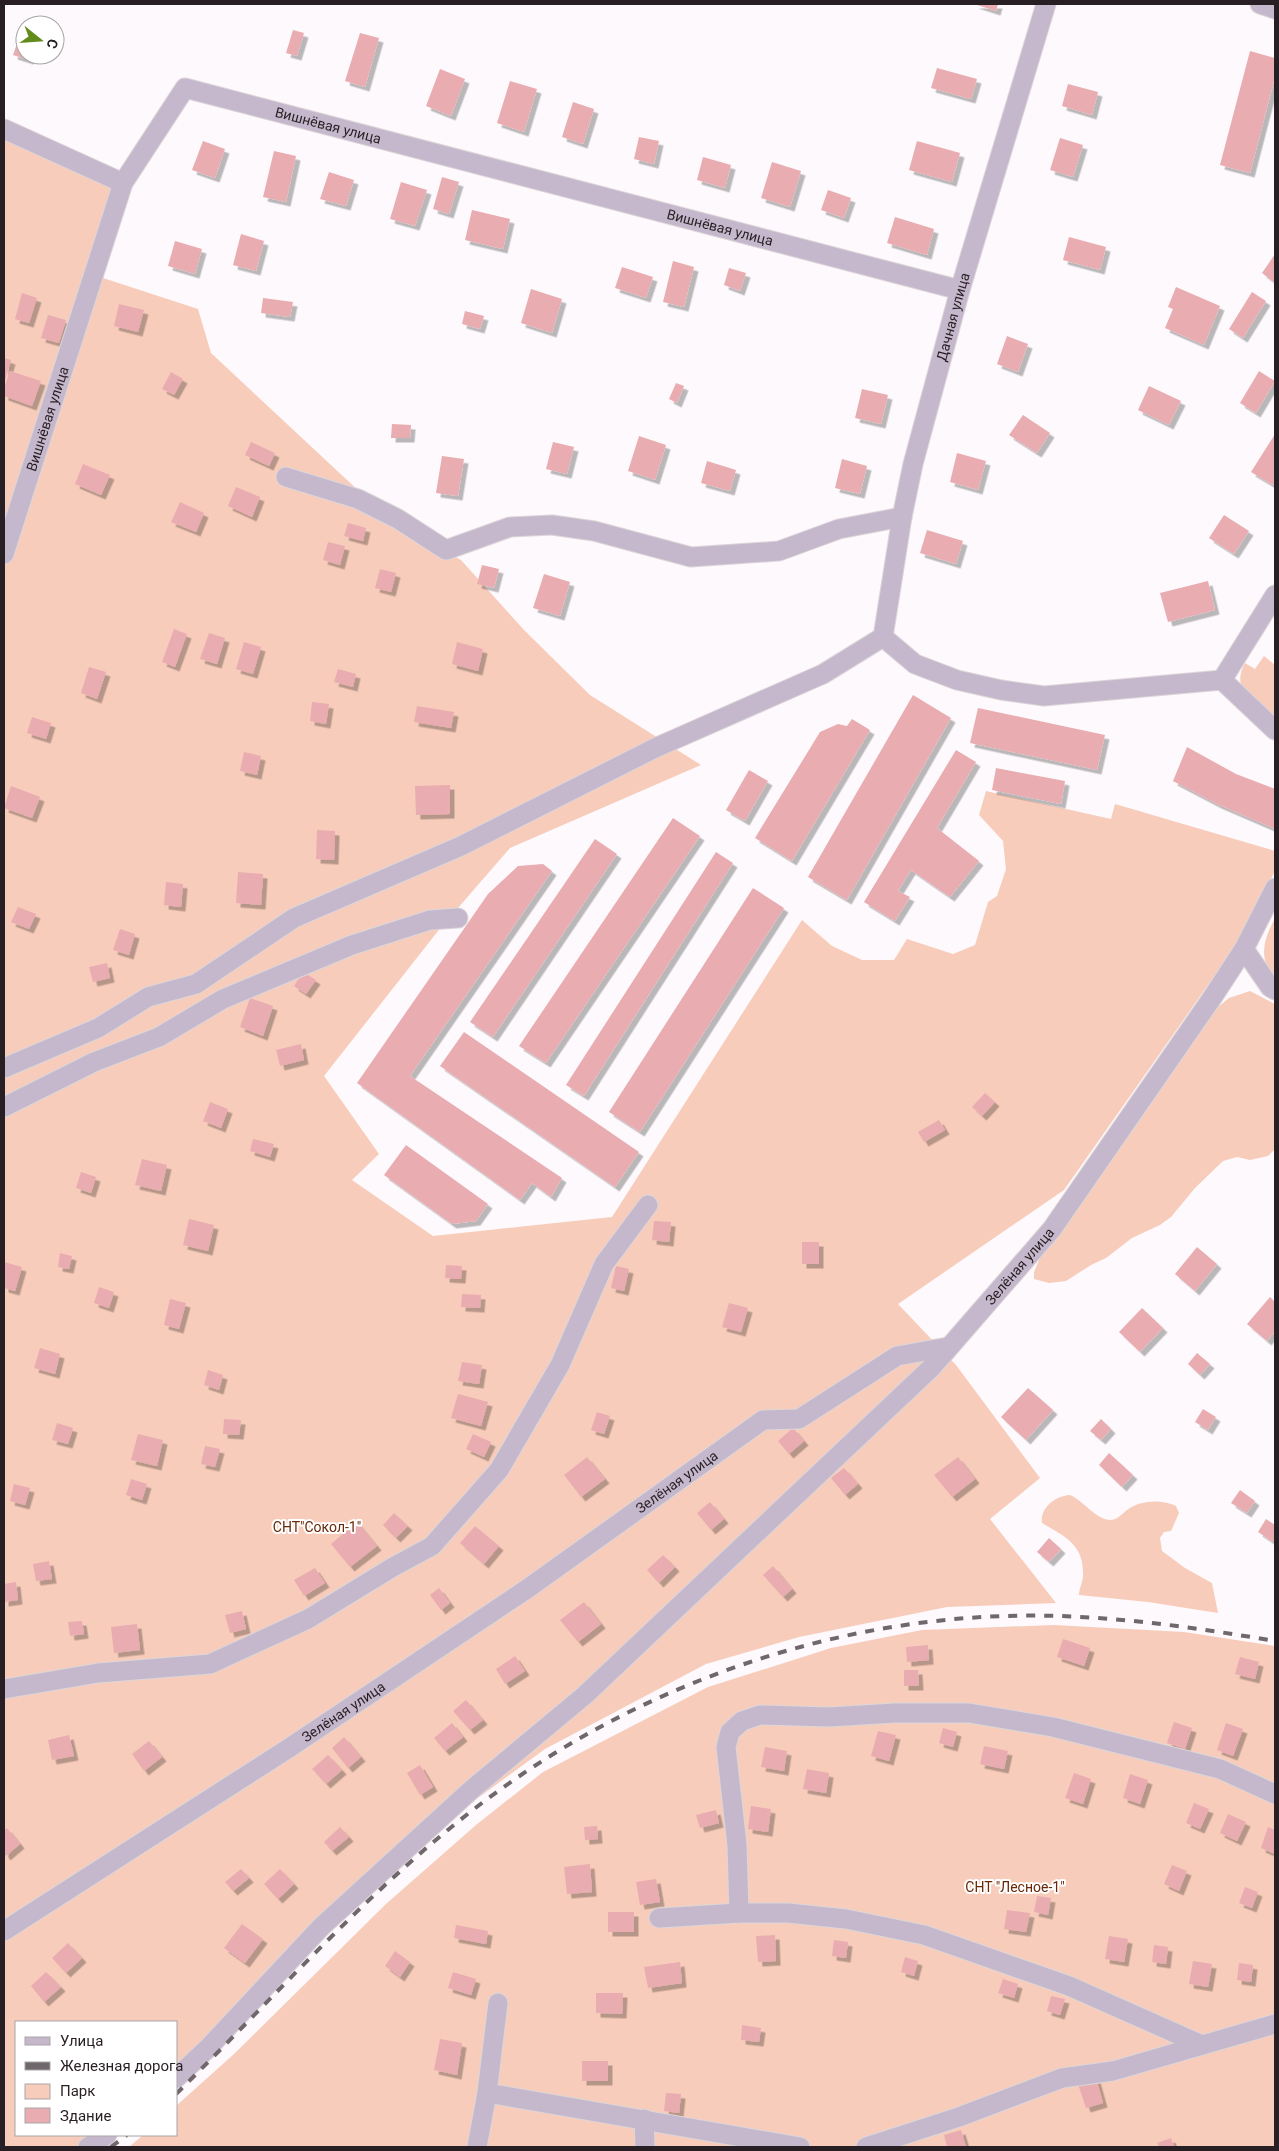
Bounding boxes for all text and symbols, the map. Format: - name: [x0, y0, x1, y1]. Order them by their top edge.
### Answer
- north arrow: [15, 15, 65, 65]
- text: С: [43, 37, 61, 51]
- street label: Вишнёвая улица: [273, 104, 383, 147]
- street label: Вишнёвая улица: [665, 206, 775, 249]
- street label: Дачная улица: [933, 271, 973, 363]
- street label: Вишнёвая улица: [23, 364, 72, 473]
- street label: Зелёная улица: [982, 1225, 1057, 1308]
- street label: Зелёная улица: [633, 1447, 721, 1516]
- park label: СНТ"Сокол-1": [273, 1519, 361, 1535]
- street label: Зелёная улица: [299, 1678, 388, 1745]
- park label: СНТ "Лесное-1": [965, 1879, 1065, 1895]
- legend: [15, 2021, 178, 2136]
- text: Улица: [60, 2032, 103, 2050]
- text: Железная дорога: [60, 2057, 183, 2075]
- text: Парк: [60, 2082, 95, 2100]
- text: Здание: [60, 2107, 111, 2125]

